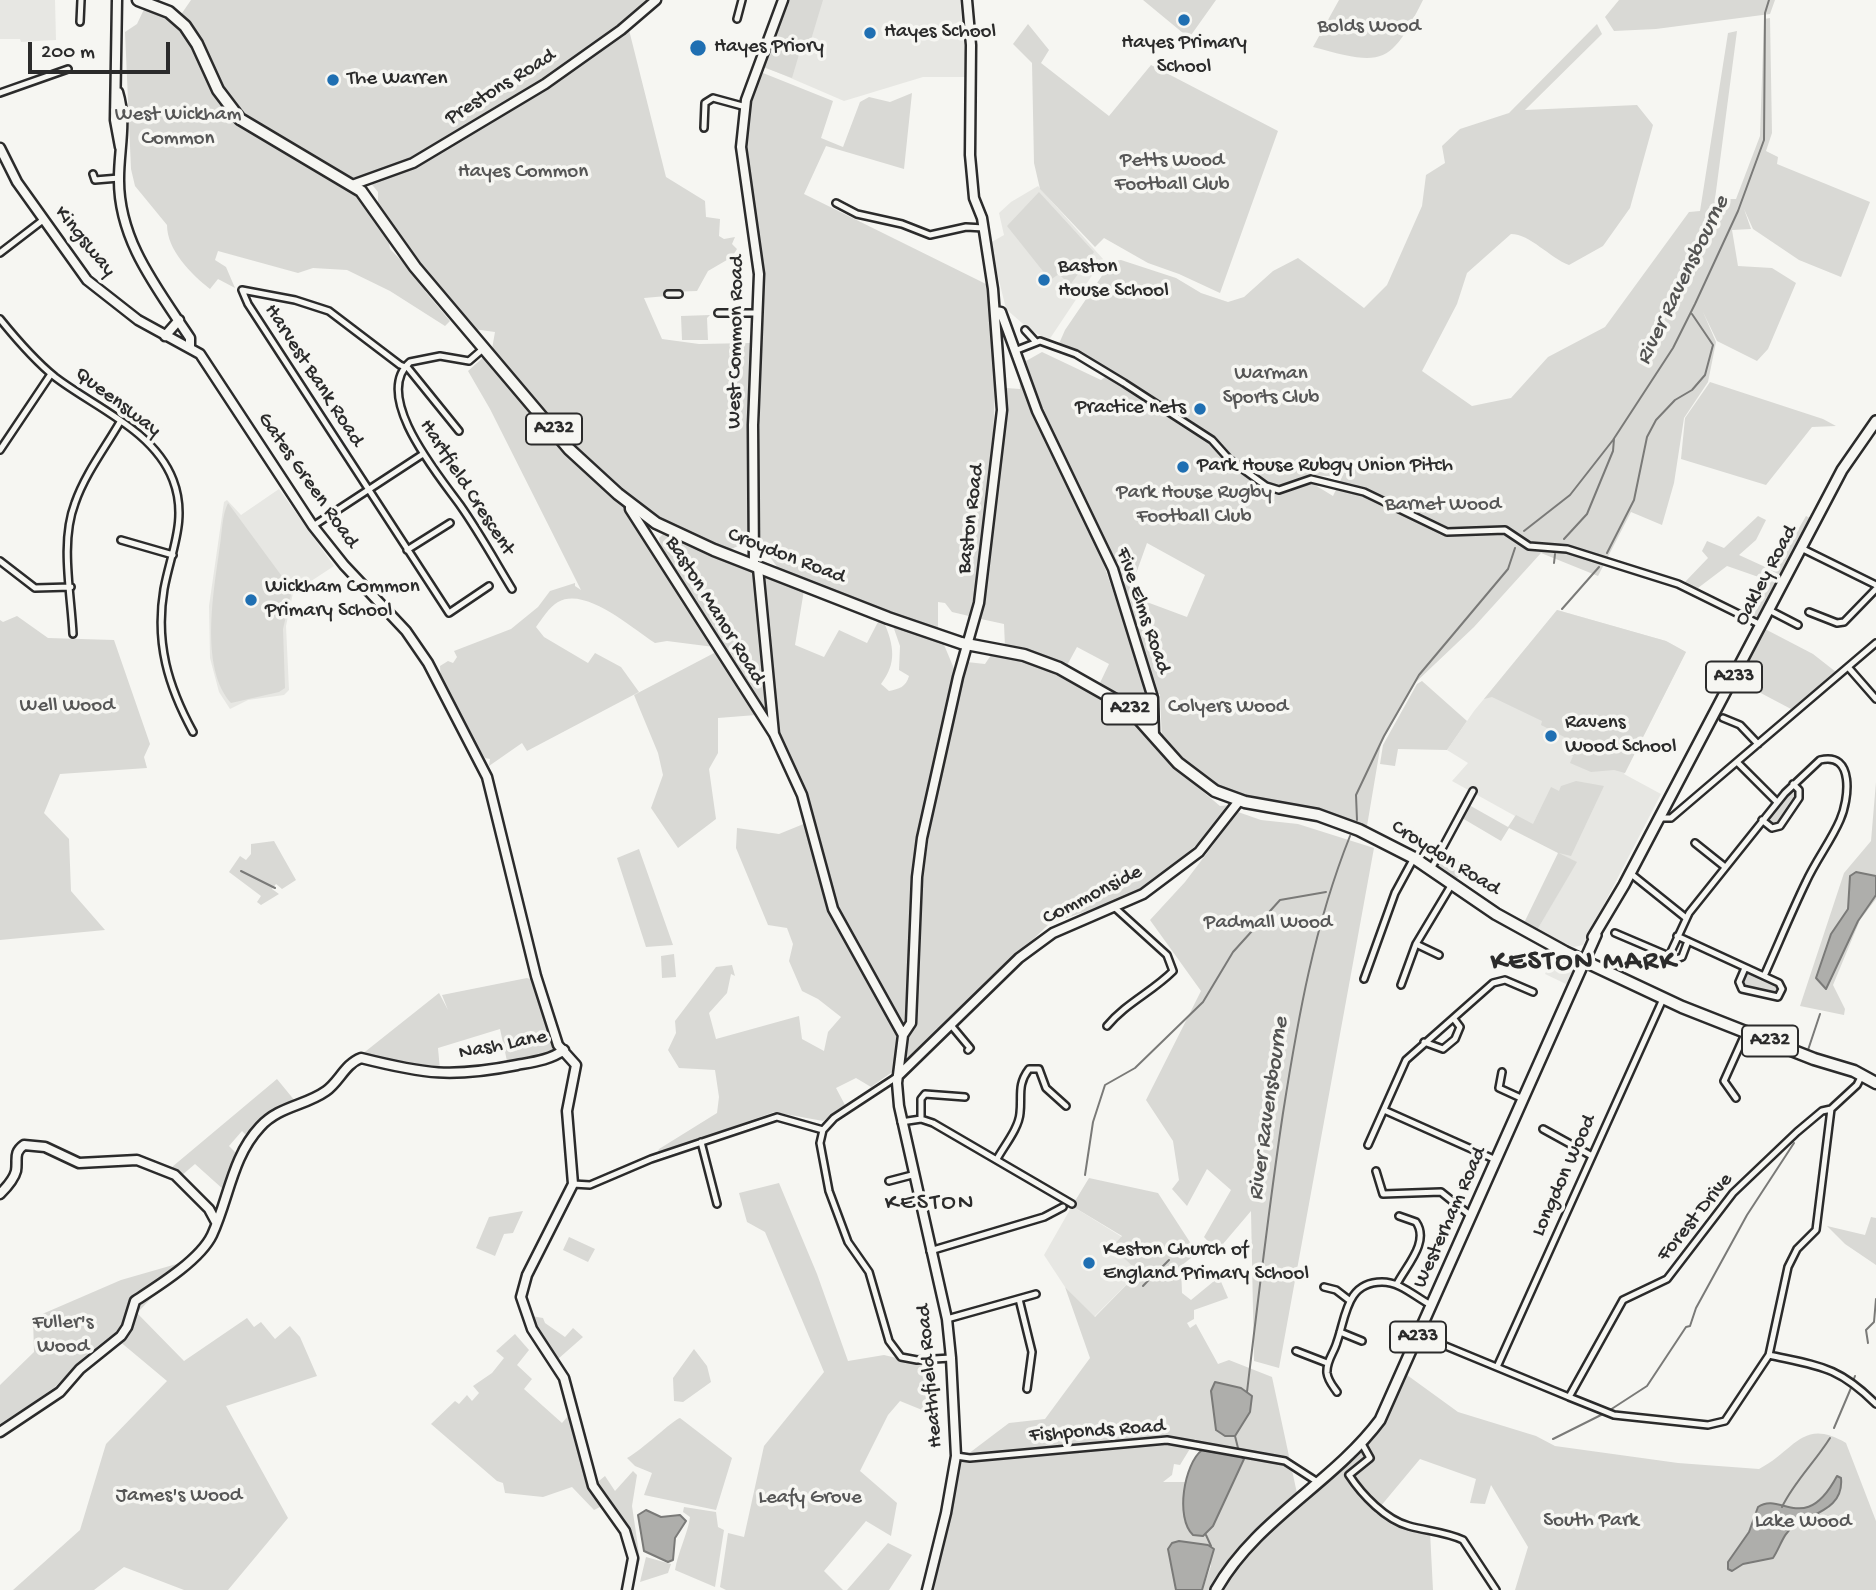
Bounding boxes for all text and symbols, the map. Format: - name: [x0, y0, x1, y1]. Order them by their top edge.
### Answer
- marker: Hayes Primary School: [1176, 12, 1192, 28]
- park label: Bolds Wood: [1317, 15, 1421, 41]
- place label: Hayes School: [884, 20, 996, 46]
- marker: Hayes School: [862, 25, 878, 41]
- scale bar: [32, 28, 173, 72]
- place label: Hayes Primary School: [1121, 31, 1247, 81]
- place label: Hayes Priory: [714, 35, 824, 61]
- marker: Hayes Priory: [688, 38, 708, 58]
- text: 200 m: [41, 41, 95, 66]
- street label: Prestons Road: [441, 44, 561, 132]
- place label: The Warren: [347, 67, 447, 93]
- marker: The Warren: [325, 72, 341, 88]
- park label: West Wickham Common: [115, 103, 241, 153]
- park label: Petts Wood Football Club: [1114, 149, 1230, 199]
- park label: Hayes Common: [458, 160, 588, 186]
- water label: River Ravensbourne: [1631, 192, 1737, 370]
- street label: Kingsway: [48, 201, 120, 283]
- street label: West Common Road: [723, 255, 751, 429]
- place label: Baston House School: [1058, 255, 1169, 305]
- marker: Baston House School: [1036, 272, 1052, 288]
- street label: Harvest Bank Road: [257, 300, 369, 452]
- street label: Queensway: [69, 362, 165, 444]
- park label: Warman Sports Club: [1223, 362, 1319, 412]
- place label: Practice nets: [1075, 396, 1186, 422]
- marker: Practice nets: [1192, 401, 1208, 417]
- street label: Gates Green Road: [251, 408, 363, 554]
- road number: A232: [526, 414, 582, 444]
- street label: Hartfield Crescent: [413, 415, 519, 561]
- place label: Park House Rubgy Union Pitch: [1197, 454, 1453, 480]
- marker: Park House Rubgy Union Pitch: [1175, 459, 1191, 475]
- street label: Baston Road: [953, 463, 991, 575]
- park label: Park House Rugby Football Club: [1116, 481, 1272, 531]
- park label: Barnet Wood: [1385, 493, 1501, 519]
- street label: Oakley Road: [1730, 521, 1804, 631]
- street label: Croydon Road: [724, 523, 848, 591]
- street label: Baston Manor Road: [658, 532, 770, 690]
- street label: Five Elms Road: [1109, 545, 1175, 677]
- place label: Wickham Common Primary School: [265, 575, 420, 625]
- marker: Wickham Common Primary School: [243, 592, 259, 608]
- road number: A233: [1706, 662, 1762, 692]
- park label: Well Wood: [20, 694, 114, 720]
- road number: A232: [1102, 694, 1158, 724]
- park label: Colyers Wood: [1168, 695, 1288, 721]
- place label: Ravens Wood School: [1565, 711, 1677, 761]
- marker: Ravens Wood School: [1543, 728, 1559, 744]
- street label: Croydon Road: [1386, 815, 1504, 903]
- street label: Commonside: [1039, 860, 1147, 932]
- park label: Padmall Wood: [1204, 911, 1332, 937]
- district label: KESTON MARK: [1492, 947, 1676, 981]
- water label: River Ravensbourne: [1243, 1016, 1297, 1202]
- street label: Nash Lane: [457, 1025, 549, 1067]
- road number: A232: [1742, 1026, 1798, 1056]
- street label: Longdon Wood: [1527, 1111, 1603, 1241]
- street label: Westerham Road: [1409, 1143, 1493, 1293]
- street label: Forest Drive: [1653, 1169, 1739, 1267]
- district label: KESTON: [885, 1190, 975, 1218]
- place label: Keston Church of England Primary School: [1103, 1238, 1309, 1288]
- marker: Keston Church of England Primary School: [1081, 1255, 1097, 1271]
- street label: Heathfield Road: [912, 1303, 950, 1449]
- park label: Fuller's Wood: [32, 1311, 94, 1361]
- road number: A233: [1390, 1322, 1446, 1352]
- street label: Fishponds Road: [1028, 1415, 1166, 1449]
- park label: James's Wood: [116, 1484, 242, 1510]
- park label: Leafy Grove: [758, 1486, 862, 1512]
- park label: South Park: [1543, 1509, 1639, 1535]
- park label: Lake Wood: [1755, 1510, 1851, 1536]

